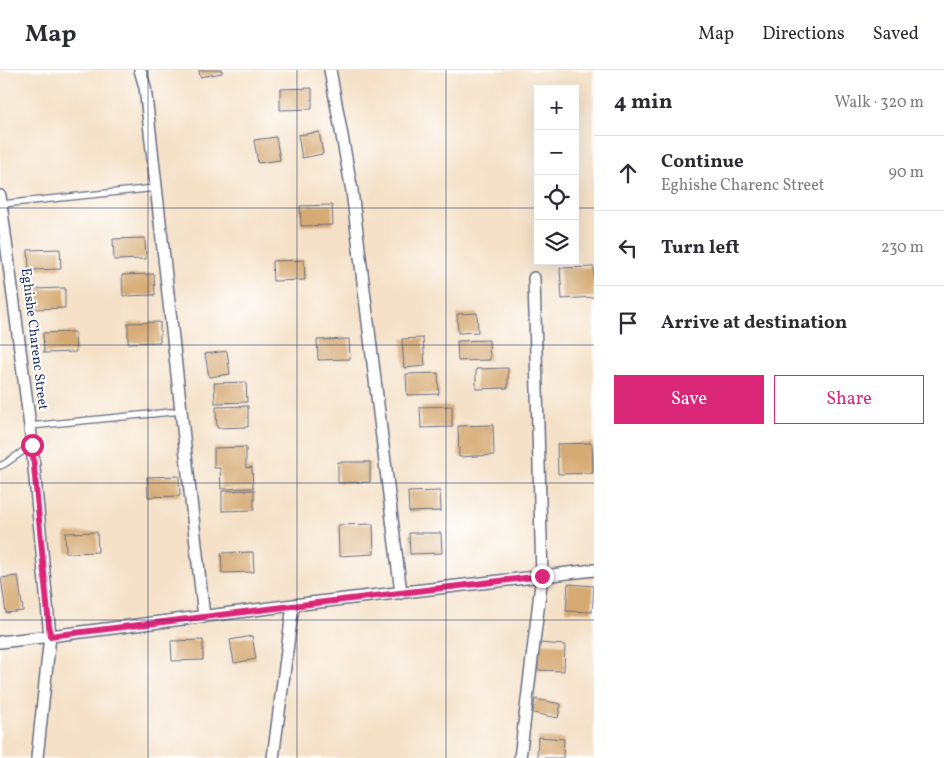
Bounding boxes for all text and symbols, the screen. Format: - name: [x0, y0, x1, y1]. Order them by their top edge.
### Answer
- text: Map: [25, 18, 76, 52]
- text: Map: [698, 22, 734, 47]
- text: Directions: [762, 22, 845, 47]
- text: Saved: [873, 22, 919, 47]
- map controls: [534, 85, 579, 265]
- button: +: [534, 85, 579, 130]
- text: 4 min: [614, 88, 673, 117]
- text: Walk · 320 m: [834, 92, 924, 114]
- button: −: [534, 130, 579, 175]
- text: Continue: [661, 149, 744, 175]
- icon: ahead: [614, 159, 642, 187]
- text: 90 m: [888, 162, 924, 184]
- button: locate: [534, 175, 579, 220]
- text: Eghishe Charenc Street: [661, 175, 824, 197]
- button: layers: [534, 220, 579, 265]
- icon: left: [614, 234, 642, 262]
- text: Turn left: [661, 235, 740, 261]
- text: 230 m: [881, 237, 924, 259]
- street label: Eghishe Charenc Street: [16, 267, 52, 411]
- icon: arrive: [614, 309, 642, 337]
- text: Arrive at destination: [661, 310, 847, 336]
- button: Save: [614, 375, 764, 424]
- button: Share: [774, 375, 924, 424]
- route start: [21, 434, 44, 457]
- route end: [531, 565, 554, 588]

